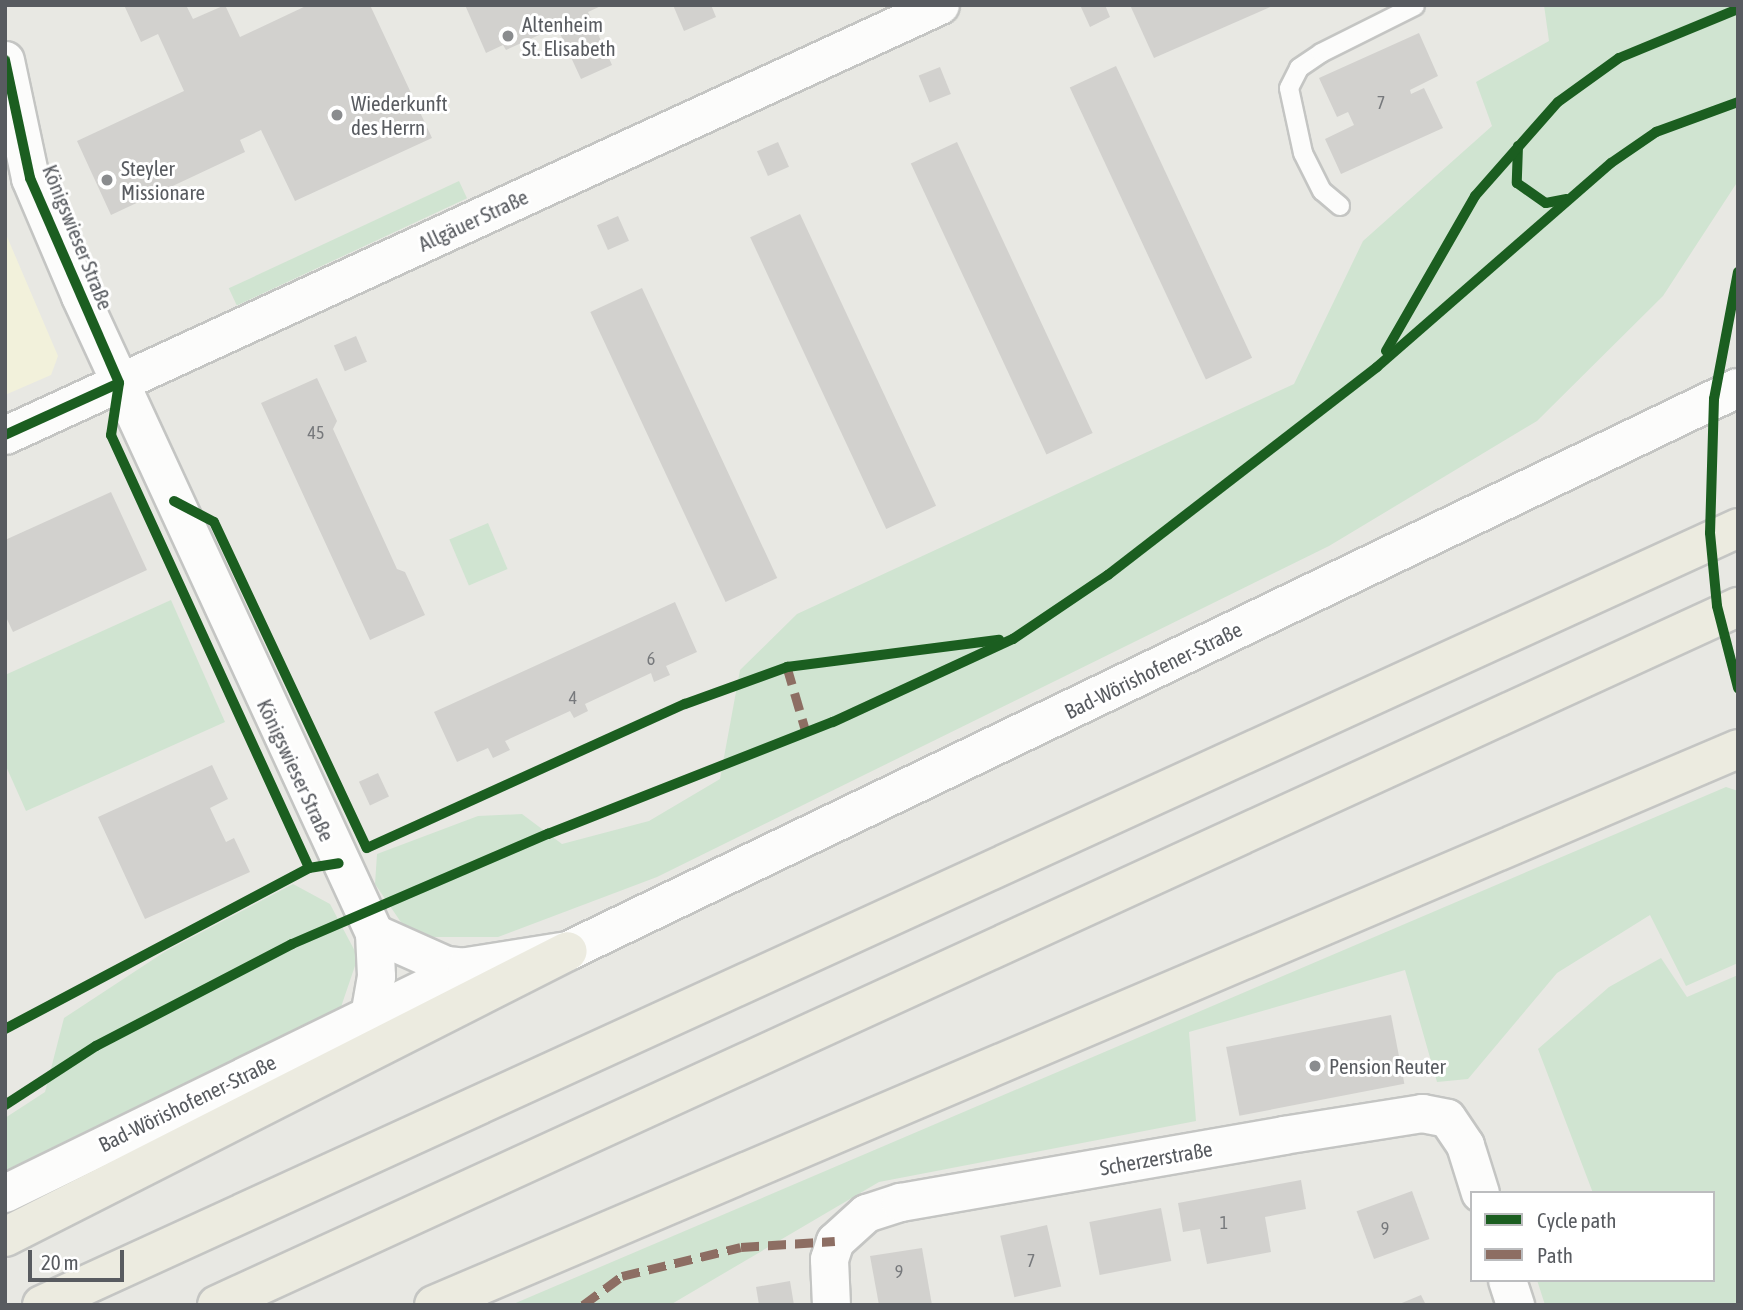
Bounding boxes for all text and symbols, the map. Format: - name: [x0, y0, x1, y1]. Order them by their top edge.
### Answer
- place label: Altenheim St. Elisabeth: [522, 11, 616, 61]
- marker: Altenheim St. Elisabeth: [500, 28, 516, 44]
- place label: Wiederkunft des Herrn: [351, 90, 448, 140]
- house number: 7: [1377, 92, 1385, 114]
- marker: Wiederkunft des Herrn: [329, 107, 345, 123]
- place label: Steyler Missionare: [121, 155, 205, 205]
- street label: Königswieser Straße: [37, 161, 119, 313]
- marker: Steyler Missionare: [99, 172, 115, 188]
- street label: Allgäuer Straße: [414, 184, 532, 256]
- house number: 45: [308, 422, 324, 444]
- street label: Bad-Wörishofener-Straße: [1060, 616, 1246, 724]
- house number: 6: [647, 648, 655, 670]
- house number: 4: [569, 687, 577, 709]
- street label: Königswieser Straße: [252, 695, 340, 845]
- street label: Bad-Wörishofener-Straße: [94, 1049, 280, 1157]
- place label: Pension Reuter: [1329, 1053, 1446, 1079]
- marker: Pension Reuter: [1307, 1058, 1323, 1074]
- street label: Scherzerstraße: [1098, 1136, 1214, 1180]
- legend: [1470, 1191, 1715, 1282]
- text: Cycle path: [1537, 1208, 1616, 1232]
- house number: 1: [1220, 1212, 1228, 1234]
- house number: 9: [1381, 1218, 1389, 1240]
- scale bar: [32, 1236, 128, 1280]
- text: Path: [1537, 1243, 1573, 1267]
- text: 20 m: [41, 1250, 79, 1274]
- house number: 7: [1027, 1250, 1035, 1272]
- house number: 9: [895, 1261, 903, 1283]

